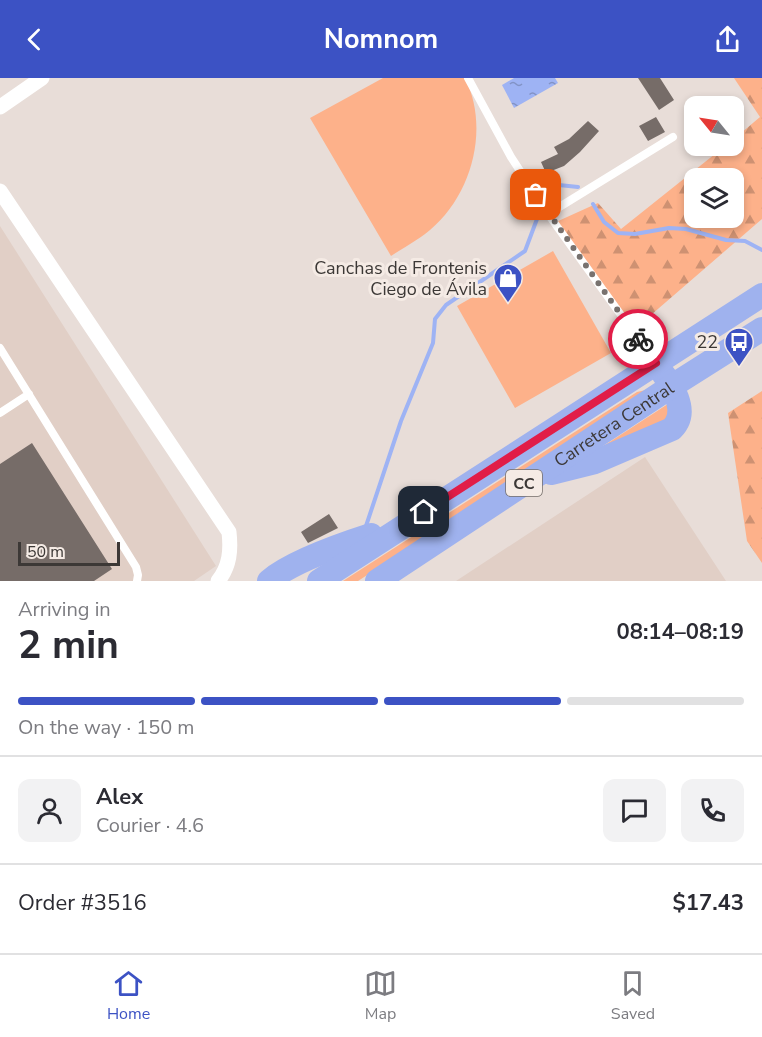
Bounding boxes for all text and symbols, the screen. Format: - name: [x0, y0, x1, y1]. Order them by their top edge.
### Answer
- text: Nomnom: [324, 21, 438, 58]
- icon: back: [18, 23, 51, 56]
- icon: share: [711, 23, 744, 56]
- north arrow: [684, 96, 744, 156]
- map controls: [684, 96, 744, 228]
- button: layers: [684, 168, 744, 228]
- pin: [510, 169, 561, 220]
- icon: bag: [519, 178, 552, 211]
- place label: Canchas de Frontenis Ciego de Ávila: [314, 256, 487, 301]
- shop icon: Canchas de Frontenis Ciego de Ávila: [492, 262, 524, 304]
- courier: [608, 309, 668, 369]
- icon: bike: [622, 323, 655, 356]
- bus stop icon: 22: [723, 326, 755, 368]
- place label: 22: [696, 330, 718, 354]
- street label: Carretera Central: [549, 376, 679, 473]
- road number: CC: [506, 470, 542, 496]
- pin: [398, 486, 449, 537]
- icon: home: [407, 495, 440, 528]
- scale bar: [18, 539, 120, 567]
- text: 50 m: [27, 541, 64, 563]
- text: Arriving in: [18, 596, 111, 623]
- text: 08:14–08:19: [616, 617, 744, 647]
- text: 2 min: [18, 619, 119, 672]
- text: On the way · 150 m: [18, 714, 194, 741]
- button: person: [18, 779, 81, 842]
- button: chat: [603, 779, 666, 842]
- button: phone: [681, 779, 744, 842]
- text: Alex: [96, 782, 143, 812]
- text: Courier · 4.6: [96, 812, 204, 839]
- text: Order #3516: [18, 888, 147, 918]
- text: $17.43: [673, 888, 744, 918]
- tab: Home: [107, 967, 150, 1025]
- tab: Map: [364, 967, 397, 1025]
- tab: Saved: [611, 967, 655, 1025]

